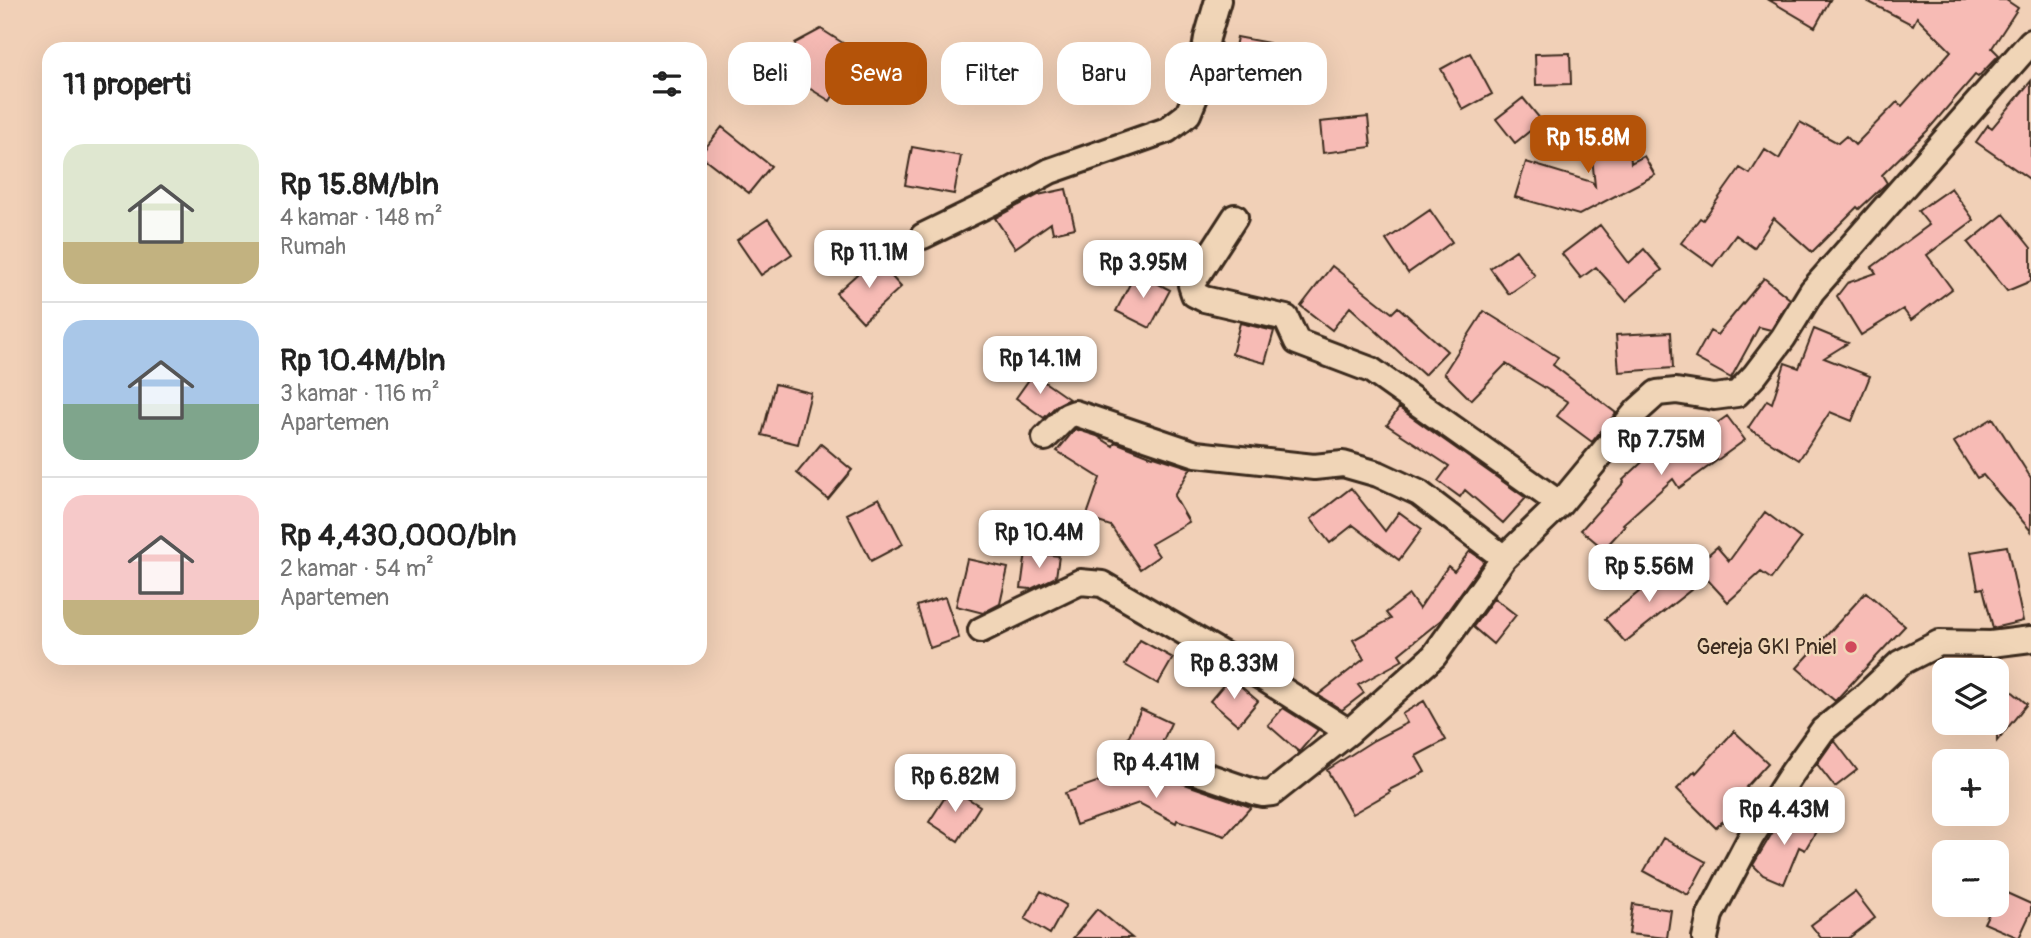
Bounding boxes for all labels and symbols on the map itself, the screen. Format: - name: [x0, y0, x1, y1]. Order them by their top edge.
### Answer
- pin: Rp 15.8M: [1516, 116, 1660, 175]
- pin: Rp 11.1M: [797, 230, 941, 290]
- pin: Rp 3.95M: [1071, 240, 1215, 300]
- pin: Rp 14.1M: [968, 336, 1112, 396]
- pin: Rp 7.75M: [1589, 418, 1733, 477]
- pin: Rp 10.4M: [967, 510, 1111, 570]
- pin: Rp 5.56M: [1577, 544, 1721, 604]
- place label: Gereja GKI Pniel: [1697, 634, 1837, 661]
- marker: Gereja GKI Pniel: [1843, 639, 1859, 655]
- pin: Rp 8.33M: [1162, 642, 1306, 701]
- pin: Rp 4.41M: [1084, 740, 1228, 800]
- pin: Rp 6.82M: [883, 754, 1027, 814]
- pin: Rp 4.43M: [1712, 788, 1856, 847]

